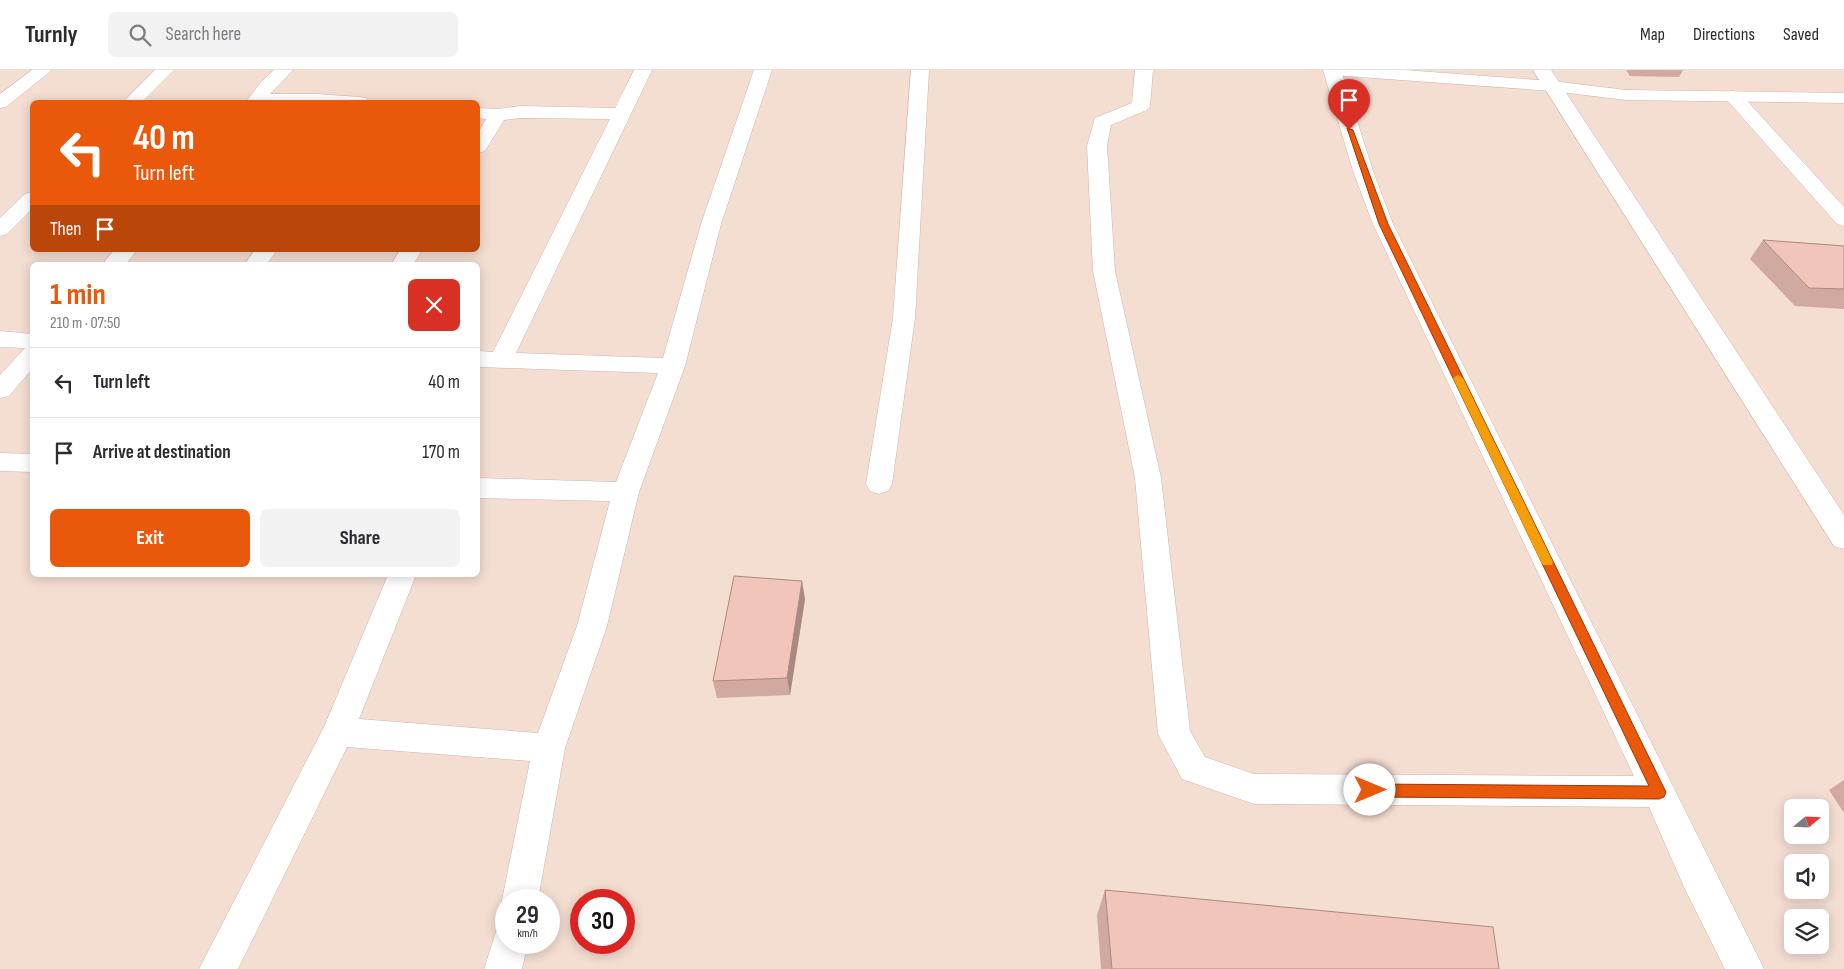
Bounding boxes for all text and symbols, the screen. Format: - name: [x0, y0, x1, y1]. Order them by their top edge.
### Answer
- search box: [108, 12, 458, 57]
- text: Turnly: [25, 20, 78, 49]
- icon: search: [126, 21, 154, 49]
- text: Search here: [166, 23, 241, 46]
- text: Map: [1640, 24, 1665, 45]
- text: Directions: [1693, 24, 1755, 45]
- text: Saved: [1783, 24, 1819, 45]
- pin: [1328, 79, 1370, 130]
- icon: arrive: [1335, 86, 1363, 114]
- text: 40 m: [133, 117, 195, 160]
- icon: left: [50, 120, 115, 185]
- text: Turn left: [133, 160, 195, 187]
- icon: arrive: [91, 215, 119, 243]
- text: Then: [50, 218, 81, 241]
- text: 1 min: [50, 277, 106, 313]
- button: close: [408, 279, 460, 331]
- text: 210 m · 07:50: [50, 314, 120, 333]
- icon: left: [50, 369, 78, 397]
- text: Turn left: [93, 371, 150, 394]
- text: 40 m: [428, 371, 460, 394]
- icon: arrive: [50, 439, 78, 467]
- text: Arrive at destination: [93, 441, 231, 464]
- text: 170 m: [422, 441, 460, 464]
- button: Exit: [50, 509, 250, 567]
- button: Share: [260, 509, 460, 567]
- position arrow: [1343, 763, 1395, 815]
- north arrow: [1784, 799, 1829, 844]
- map controls: [1784, 799, 1829, 954]
- button: sound: [1784, 854, 1829, 899]
- speed limit sign: 30: [570, 889, 635, 954]
- text: 29: [516, 900, 539, 931]
- button: layers: [1784, 909, 1829, 954]
- text: km/h: [517, 926, 538, 941]

